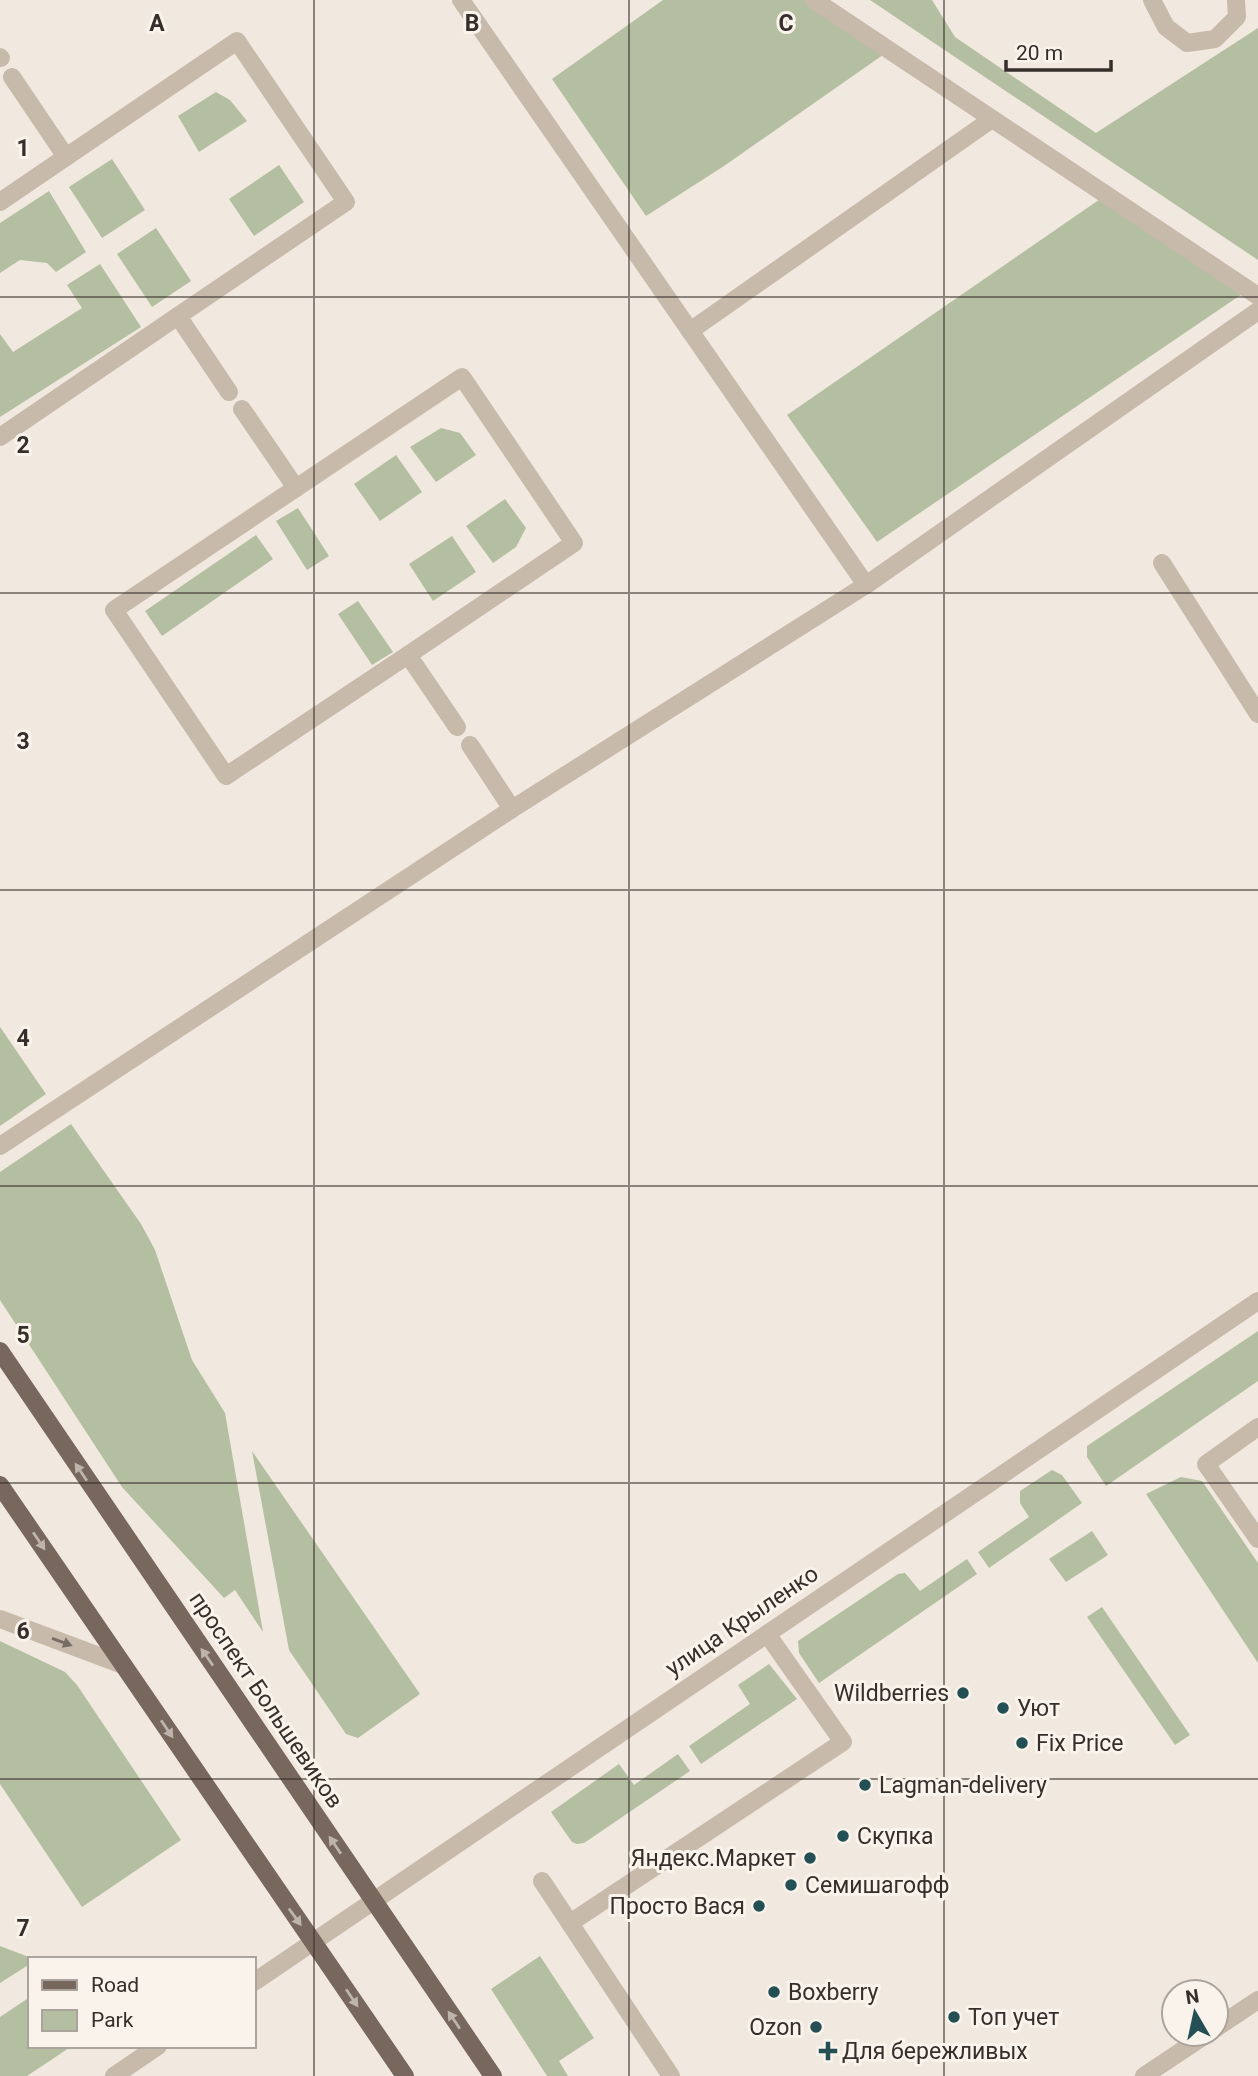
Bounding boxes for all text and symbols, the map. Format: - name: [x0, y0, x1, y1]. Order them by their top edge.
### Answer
- text: A: [149, 10, 165, 37]
- text: B: [465, 10, 479, 37]
- text: C: [778, 10, 794, 37]
- scale bar: [1006, 28, 1111, 72]
- text: 20 m: [1016, 41, 1063, 65]
- text: 1: [16, 135, 30, 162]
- text: 2: [16, 432, 30, 459]
- text: 3: [16, 728, 30, 755]
- text: 4: [16, 1025, 30, 1052]
- text: 5: [16, 1322, 30, 1349]
- one-way arrow: [74, 1463, 88, 1481]
- one-way arrow: [32, 1531, 45, 1551]
- street label: улица Крыленко: [661, 1560, 823, 1682]
- street label: проспект Большевиков: [184, 1587, 348, 1813]
- text: 6: [16, 1618, 30, 1645]
- one-way arrow: [51, 1637, 72, 1648]
- one-way arrow: [201, 1647, 214, 1667]
- place label: Wildberries: [834, 1680, 949, 1707]
- marker: Wildberries: [955, 1685, 971, 1701]
- place label: Уют: [1017, 1695, 1060, 1722]
- marker: Уют: [995, 1700, 1011, 1716]
- one-way arrow: [160, 1720, 174, 1738]
- place label: Fix Price: [1036, 1730, 1124, 1757]
- marker: Fix Price: [1014, 1735, 1030, 1751]
- place label: Lagman-delivery: [879, 1772, 1047, 1799]
- marker: Lagman-delivery: [857, 1777, 873, 1793]
- place label: Скупка: [857, 1823, 934, 1850]
- marker: Скупка: [835, 1828, 851, 1844]
- one-way arrow: [328, 1836, 342, 1854]
- place label: Яндекс.Маркет: [631, 1845, 796, 1872]
- marker: Яндекс.Маркет: [802, 1850, 818, 1866]
- place label: Семишагофф: [805, 1872, 950, 1899]
- marker: Семишагофф: [783, 1877, 799, 1893]
- place label: Просто Вася: [610, 1893, 745, 1920]
- marker: Просто Вася: [751, 1898, 767, 1914]
- one-way arrow: [288, 1908, 302, 1926]
- text: 7: [16, 1915, 30, 1942]
- legend: [28, 1957, 256, 2048]
- text: Road: [91, 1973, 139, 1997]
- north arrow: [1160, 1978, 1230, 2048]
- place label: Boxberry: [788, 1979, 879, 2006]
- marker: Boxberry: [766, 1984, 782, 2000]
- text: N: [1184, 1984, 1201, 2009]
- one-way arrow: [345, 1988, 358, 2008]
- place label: Топ учет: [968, 2004, 1059, 2031]
- text: Park: [91, 2008, 134, 2032]
- marker: Топ учет: [946, 2009, 962, 2025]
- one-way arrow: [448, 2010, 461, 2029]
- place label: Ozon: [749, 2014, 802, 2041]
- marker: Ozon: [808, 2019, 824, 2035]
- place label: Для бережливых: [842, 2038, 1028, 2065]
- marker: Для бережливых: [820, 2043, 836, 2059]

